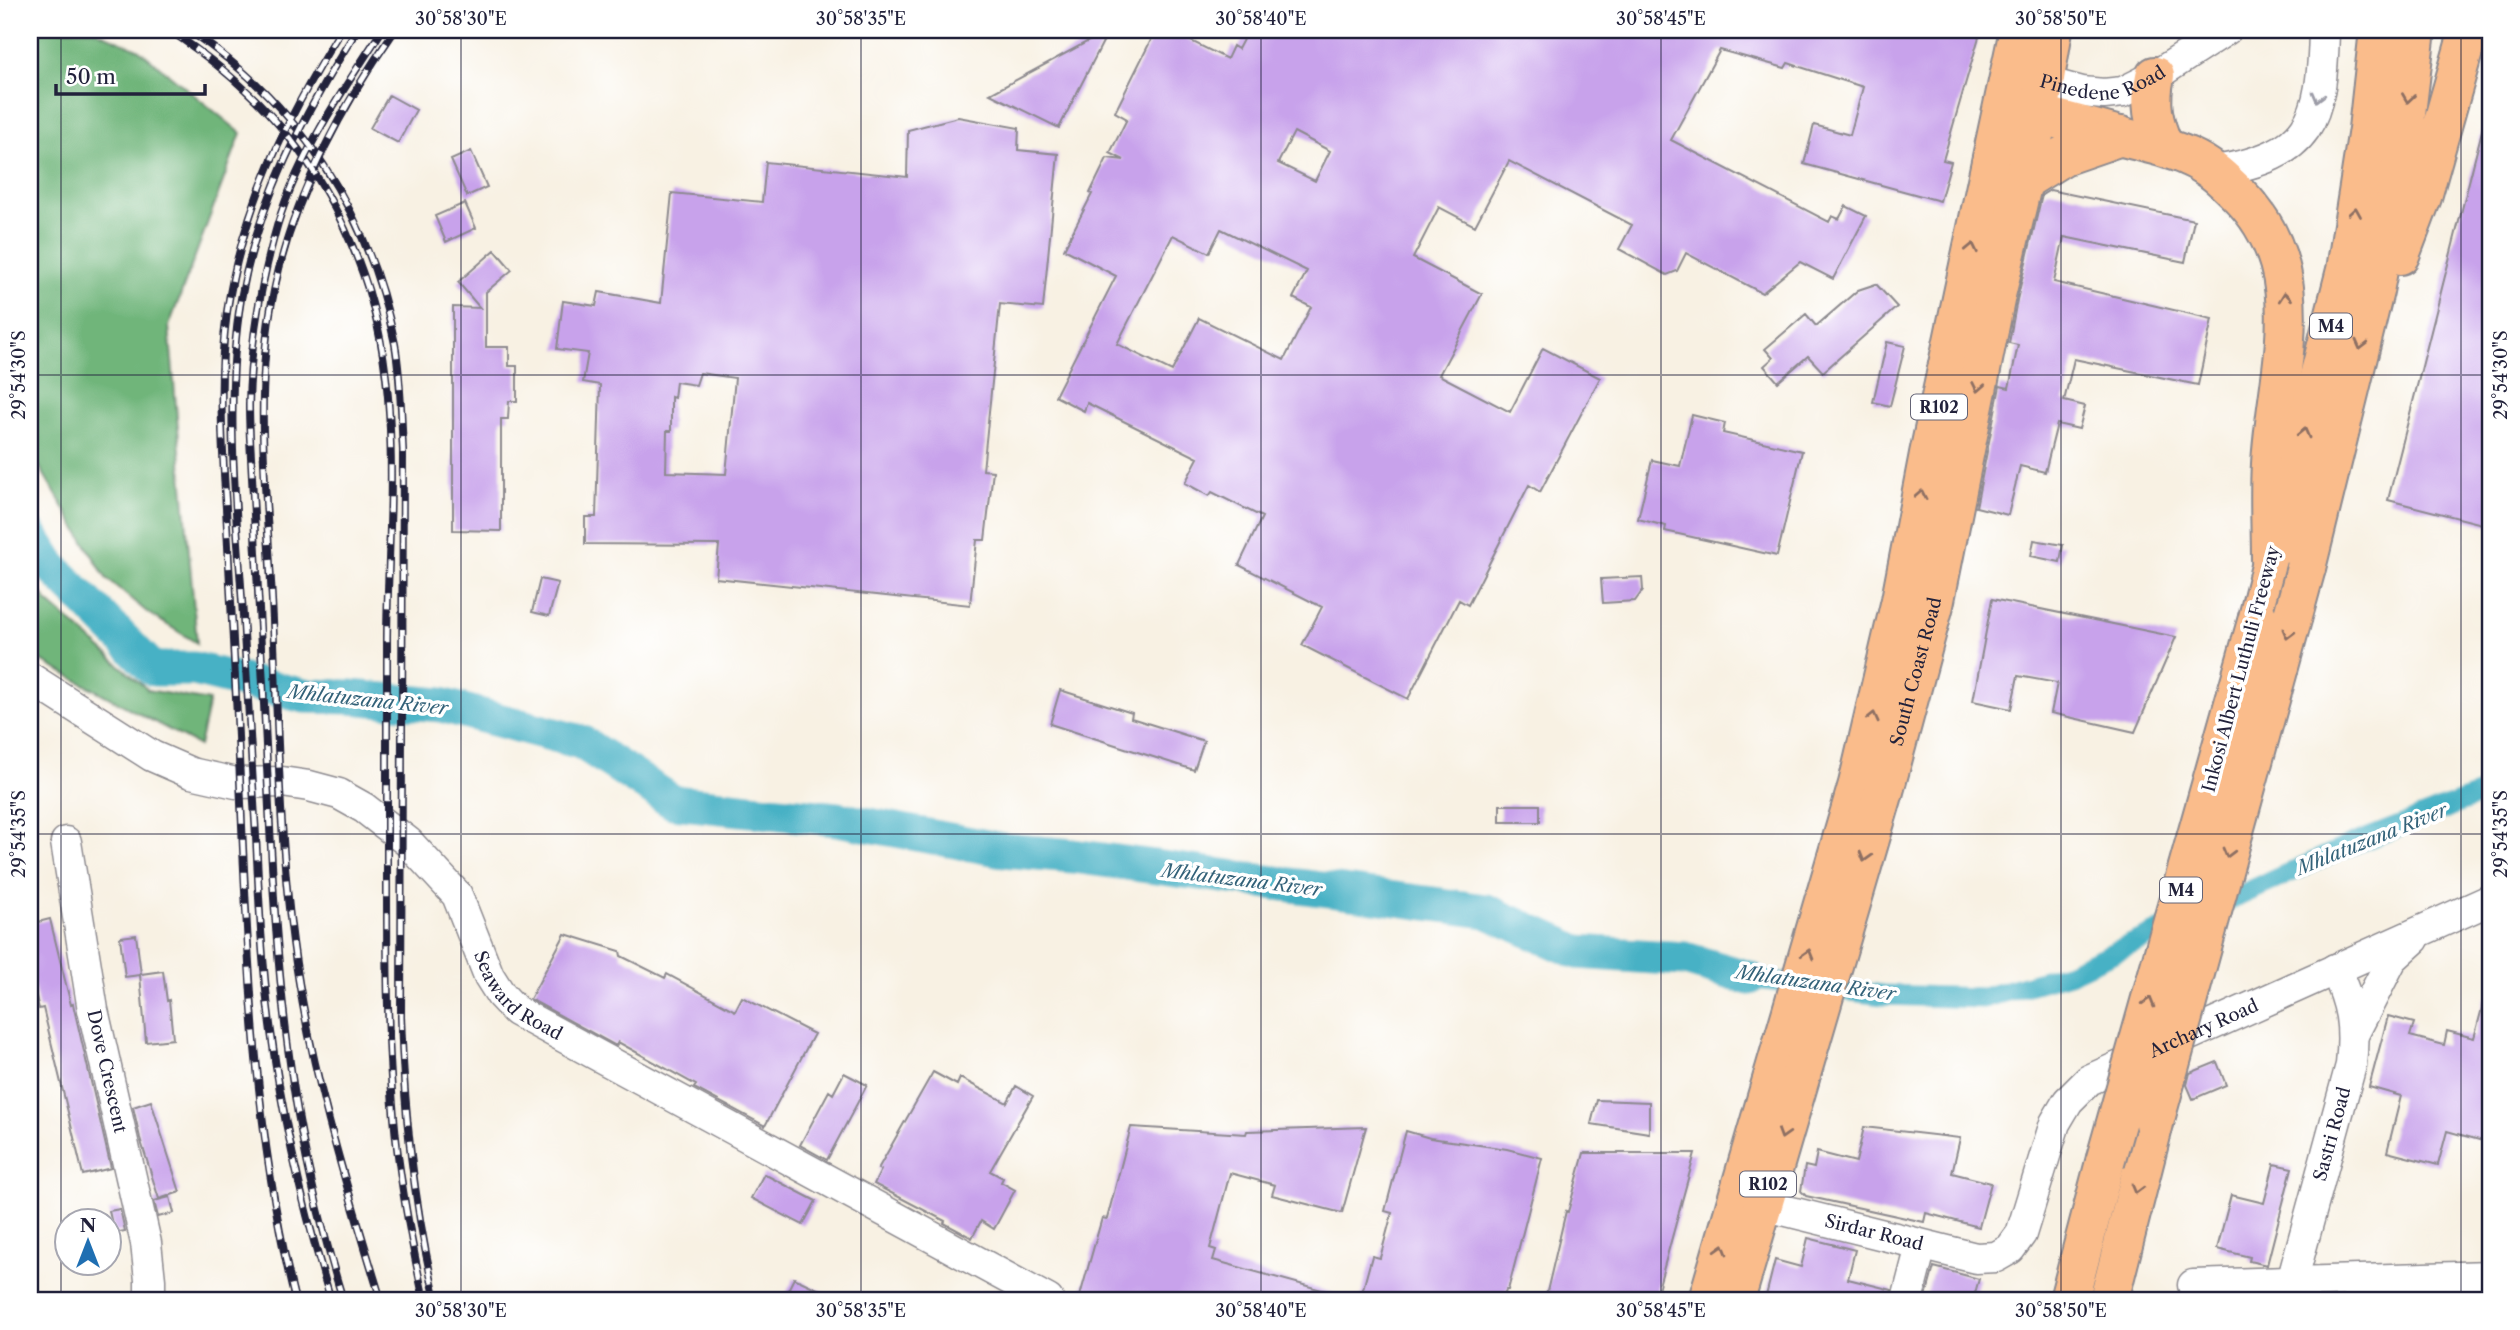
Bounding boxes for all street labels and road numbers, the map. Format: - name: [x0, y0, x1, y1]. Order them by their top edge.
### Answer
- street label: Pinedene Road: [2037, 61, 2170, 106]
- road number: M4: [2310, 314, 2352, 338]
- road number: R102: [1911, 394, 1967, 420]
- street label: Inkosi Albert Luthuli Freeway: [2197, 543, 2285, 795]
- street label: South Coast Road: [1886, 595, 1946, 748]
- road number: M4: [2160, 877, 2202, 902]
- street label: Seaward Road: [469, 948, 566, 1045]
- street label: Archary Road: [2145, 994, 2262, 1063]
- street label: Dove Crescent: [82, 1008, 132, 1136]
- street label: Sastri Road: [2309, 1084, 2356, 1184]
- road number: R102: [1740, 1172, 1796, 1196]
- street label: Sirdar Road: [1822, 1210, 1926, 1255]

